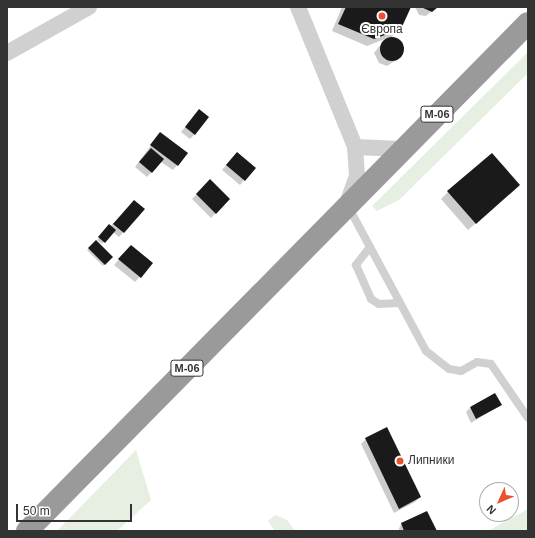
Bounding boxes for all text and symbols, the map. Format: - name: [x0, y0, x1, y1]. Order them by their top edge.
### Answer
- marker: Європа: [377, 11, 387, 21]
- place label: Європа: [361, 23, 403, 37]
- road number: М-06: [420, 105, 454, 123]
- road number: М-06: [170, 359, 204, 377]
- place label: Липники: [408, 454, 454, 468]
- marker: Липники: [395, 456, 405, 466]
- north arrow: [479, 482, 519, 522]
- scale bar: [18, 496, 134, 522]
- text: N: [484, 503, 498, 517]
- text: 50 m: [23, 504, 50, 518]

